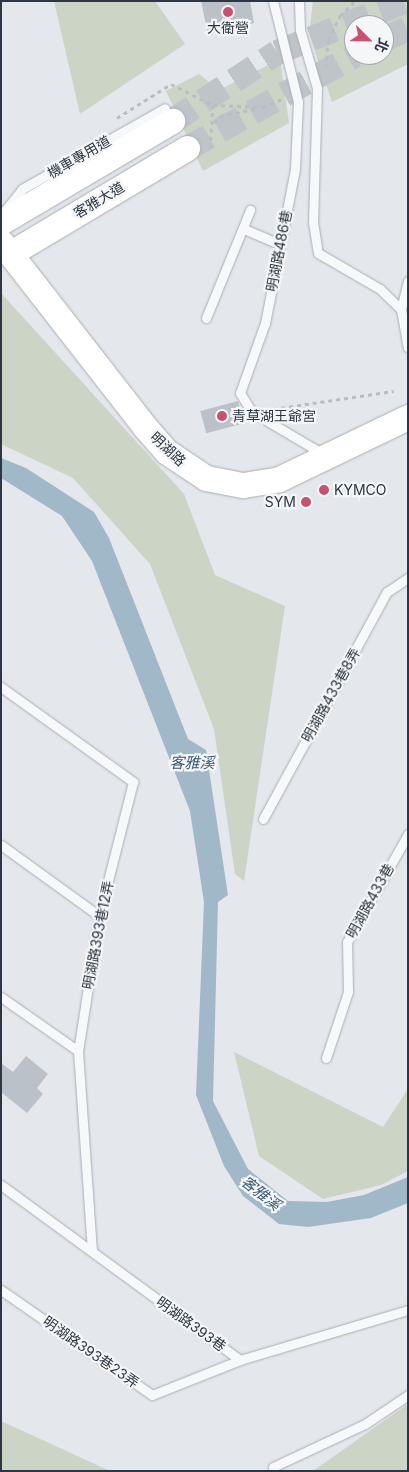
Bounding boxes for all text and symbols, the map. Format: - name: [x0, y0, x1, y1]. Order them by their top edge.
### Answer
- marker: 大衛營: [222, 6, 234, 18]
- north arrow: [344, 15, 394, 65]
- place label: 大衛營: [207, 20, 249, 36]
- text: 北: [372, 36, 393, 55]
- street label: 機車專用道: [44, 132, 114, 182]
- street label: 客雅大道: [71, 178, 127, 222]
- street label: 明湖路486巷: [263, 209, 295, 293]
- place label: 青草湖王爺宮: [232, 408, 316, 424]
- marker: 青草湖王爺宮: [216, 410, 228, 422]
- street label: 明湖路: [147, 429, 189, 469]
- place label: KYMCO: [334, 482, 386, 498]
- marker: KYMCO: [318, 484, 330, 496]
- place label: SYM: [265, 494, 296, 510]
- marker: SYM: [300, 496, 312, 508]
- street label: 明湖路433巷8弄: [298, 645, 364, 745]
- water label: 客雅溪: [170, 754, 214, 772]
- street label: 明湖路433巷: [343, 861, 397, 941]
- street label: 明湖路393巷12弄: [79, 879, 117, 991]
- water label: 客雅溪: [238, 1172, 284, 1214]
- street label: 明湖路393巷: [153, 1293, 229, 1355]
- street label: 明湖路393巷23弄: [40, 1313, 142, 1391]

